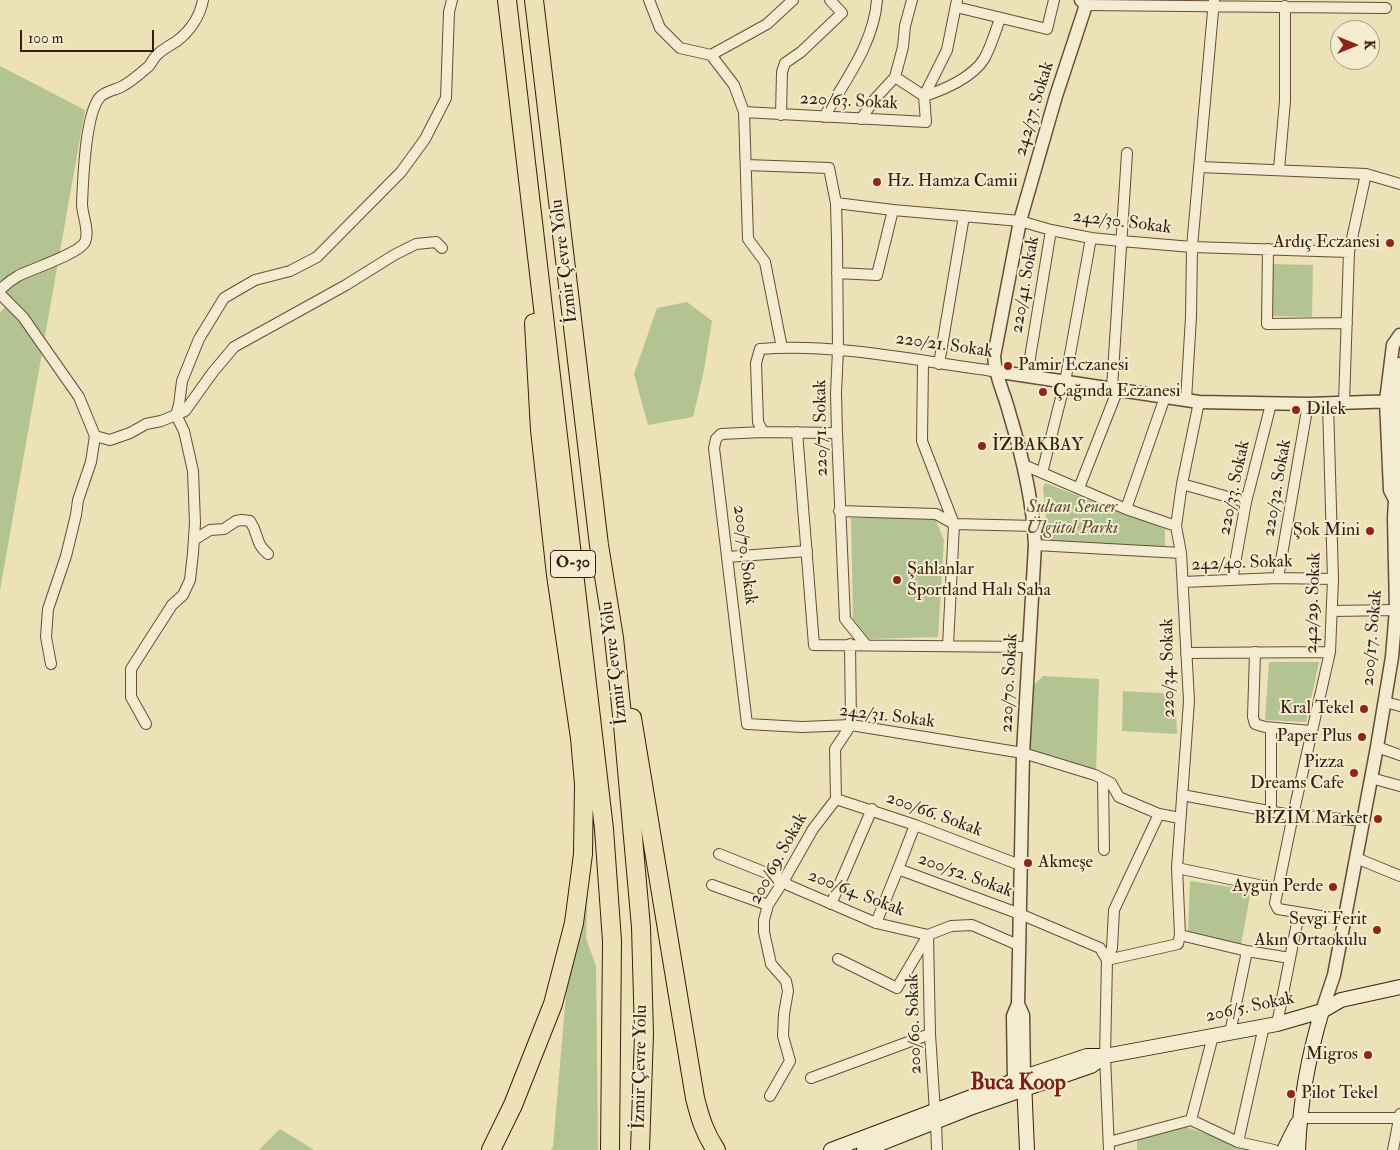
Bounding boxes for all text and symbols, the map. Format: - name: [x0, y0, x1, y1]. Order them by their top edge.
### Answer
- scale bar: [22, 20, 156, 52]
- north arrow: [1330, 20, 1380, 70]
- text: 100 m: [28, 29, 63, 48]
- text: K: [1361, 40, 1378, 50]
- street label: 242/37. Sokak: [1010, 59, 1060, 159]
- street label: 220/63. Sokak: [799, 89, 899, 115]
- place label: Hz. Hamza Camii: [887, 171, 1018, 193]
- marker: Hz. Hamza Camii: [871, 176, 883, 188]
- street label: İzmir Çevre Yolu: [547, 198, 583, 324]
- street label: 242/30. Sokak: [1071, 206, 1173, 240]
- place label: Ardıç Eczanesi: [1273, 232, 1380, 254]
- street label: 220/41. Sokak: [1007, 235, 1045, 335]
- marker: Ardıç Eczanesi: [1384, 237, 1396, 249]
- street label: 220/21. Sokak: [894, 328, 994, 364]
- place label: Pamir Eczanesi: [1018, 355, 1129, 377]
- marker: Pamir Eczanesi: [1002, 360, 1014, 372]
- street label: 220/71. Sokak: [810, 379, 834, 477]
- place label: Çağında Eczanesi: [1053, 381, 1181, 403]
- marker: Çağında Eczanesi: [1037, 386, 1049, 398]
- place label: Dilek: [1306, 399, 1346, 421]
- marker: Dilek: [1290, 404, 1302, 416]
- place label: İZBAKBAY: [992, 435, 1084, 457]
- street label: 220/32. Sokak: [1259, 438, 1297, 538]
- street label: 220/33. Sokak: [1214, 439, 1256, 537]
- marker: İZBAKBAY: [976, 440, 988, 452]
- park label: Sultan Sencer Ülgütol Parkı: [1026, 497, 1118, 540]
- street label: 200/70. Sokak: [727, 504, 761, 606]
- place label: Şok Mini: [1293, 520, 1360, 542]
- marker: Şok Mini: [1364, 525, 1376, 537]
- road number: O-30: [550, 550, 596, 578]
- street label: 242/40. Sokak: [1191, 551, 1293, 577]
- street label: 242/29. Sokak: [1301, 552, 1327, 654]
- place label: Şahlanlar Sportland Halı Saha: [907, 559, 1051, 602]
- marker: Şahlanlar Sportland Halı Saha: [891, 574, 903, 586]
- street label: 200/17. Sokak: [1358, 589, 1388, 687]
- street label: İzmir Çevre Yolu: [597, 600, 633, 726]
- street label: 220/34. Sokak: [1157, 618, 1181, 718]
- street label: 220/70. Sokak: [997, 633, 1023, 733]
- place label: Kral Tekel: [1280, 698, 1354, 720]
- street label: 242/31. Sokak: [838, 700, 936, 734]
- marker: Kral Tekel: [1358, 703, 1370, 715]
- place label: Paper Plus: [1277, 726, 1352, 748]
- marker: Paper Plus: [1356, 731, 1368, 743]
- place label: Pizza Dreams Cafe: [1250, 752, 1344, 794]
- marker: Pizza Dreams Cafe: [1348, 767, 1360, 779]
- street label: 200/66. Sokak: [883, 788, 985, 842]
- place label: BİZİM Market: [1254, 808, 1368, 830]
- street label: 200/69. Sokak: [745, 810, 813, 908]
- marker: BİZİM Market: [1372, 813, 1384, 825]
- street label: 200/52. Sokak: [915, 849, 1015, 903]
- place label: Akmeşe: [1038, 852, 1093, 874]
- marker: Akmeşe: [1022, 857, 1034, 869]
- street label: 200/64. Sokak: [805, 866, 907, 922]
- place label: Aygün Perde: [1232, 876, 1323, 898]
- marker: Aygün Perde: [1327, 881, 1339, 893]
- place label: Sevgi Ferit Akın Ortaokulu: [1254, 909, 1367, 952]
- marker: Sevgi Ferit Akın Ortaokulu: [1371, 924, 1383, 936]
- street label: 200/60. Sokak: [902, 973, 928, 1075]
- street label: 206/5. Sokak: [1204, 988, 1296, 1028]
- street label: İzmir Çevre Yolu: [629, 1004, 653, 1130]
- place label: Migros: [1305, 1044, 1358, 1066]
- marker: Migros: [1362, 1049, 1374, 1061]
- district label: Buca Koop: [970, 1071, 1066, 1097]
- place label: Pilot Tekel: [1301, 1083, 1378, 1105]
- marker: Pilot Tekel: [1285, 1088, 1297, 1100]

